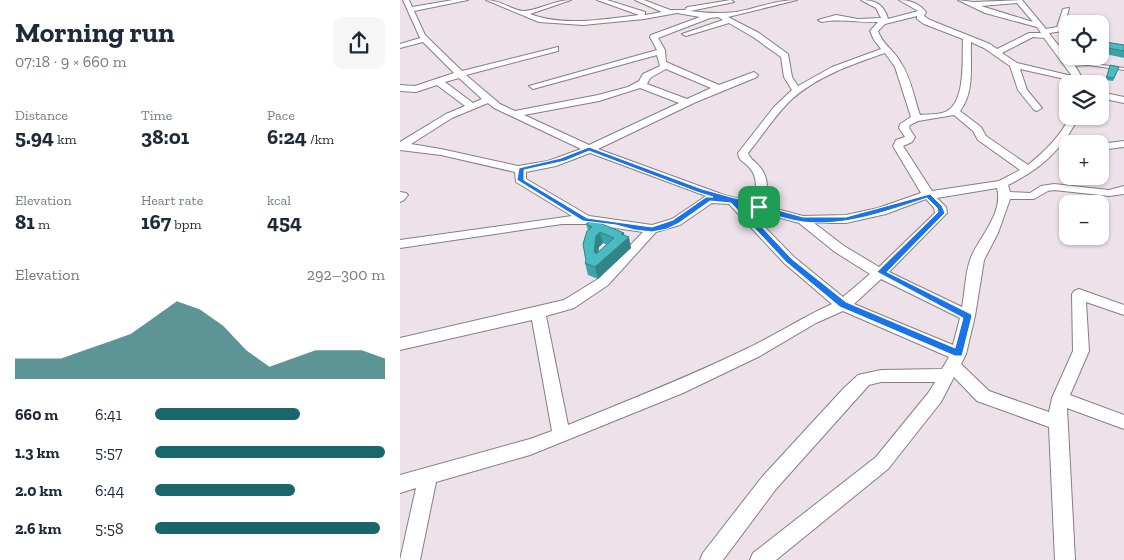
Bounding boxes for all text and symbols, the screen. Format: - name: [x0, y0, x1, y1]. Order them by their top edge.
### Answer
- map controls: [1059, 15, 1109, 245]
- button: locate: [1059, 15, 1109, 65]
- text: Morning run: [15, 16, 175, 49]
- button: share: [333, 17, 385, 69]
- text: 07:18 · 9 × 660 m: [15, 52, 127, 71]
- button: layers: [1059, 75, 1109, 125]
- text: Distance: [15, 107, 68, 124]
- text: Time: [141, 107, 172, 124]
- text: Pace: [267, 107, 295, 124]
- text: 5.94: [15, 124, 54, 149]
- text: 38:01: [141, 124, 189, 149]
- text: 6:24: [267, 124, 307, 149]
- text: km: [54, 131, 77, 148]
- text: /km: [307, 131, 334, 148]
- button: +: [1059, 135, 1109, 185]
- pin: [738, 186, 780, 228]
- text: Elevation: [15, 192, 72, 209]
- text: Heart rate: [141, 192, 203, 209]
- text: kcal: [267, 192, 291, 209]
- icon: arrive: [745, 193, 773, 221]
- button: −: [1059, 195, 1109, 245]
- text: 81: [15, 209, 35, 234]
- text: 167: [141, 209, 171, 234]
- text: 454: [267, 209, 302, 234]
- text: m: [35, 216, 50, 233]
- text: bpm: [171, 216, 202, 233]
- text: Elevation: [15, 265, 80, 284]
- text: 292–300 m: [307, 265, 385, 284]
- text: 660 m: [15, 405, 58, 424]
- text: 6:41: [95, 405, 122, 424]
- text: 1.3 km: [15, 443, 60, 462]
- text: 5:57: [95, 443, 123, 462]
- text: 2.0 km: [15, 481, 62, 500]
- text: 6:44: [95, 481, 124, 500]
- text: 2.6 km: [15, 519, 61, 538]
- text: 5:58: [95, 519, 124, 538]

